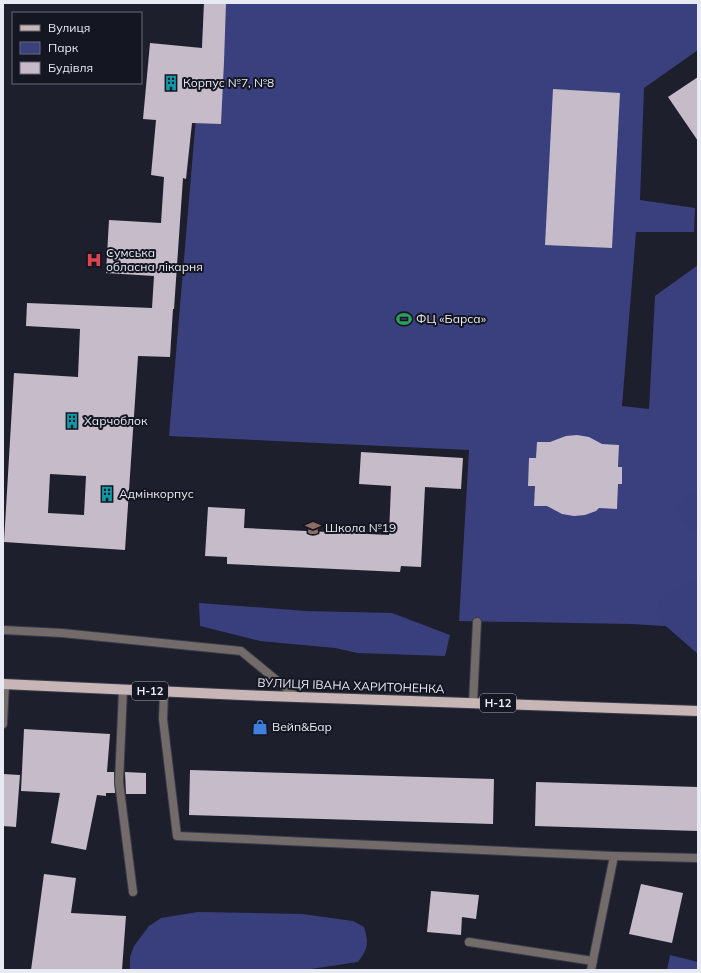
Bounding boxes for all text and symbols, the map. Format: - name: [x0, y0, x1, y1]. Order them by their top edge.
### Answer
- legend: [12, 12, 142, 84]
- text: Вулиця: [48, 20, 90, 35]
- text: Парк: [48, 40, 79, 55]
- text: Будівля: [48, 60, 93, 75]
- building icon: Корпус №7, №8: [162, 74, 180, 92]
- place label: Корпус №7, №8: [183, 75, 274, 90]
- place label: Сумська обласна лікарня: [106, 245, 203, 274]
- hospital icon: Сумська обласна лікарня: [85, 251, 103, 269]
- sports icon: ФЦ «Барса»: [395, 310, 413, 328]
- place label: ФЦ «Барса»: [416, 311, 487, 326]
- building icon: Харчоблок: [63, 412, 81, 430]
- place label: Харчоблок: [84, 413, 148, 428]
- building icon: Адмінкорпус: [98, 485, 116, 503]
- place label: Адмінкорпус: [119, 486, 194, 501]
- school or university icon: Школа №19: [304, 519, 322, 537]
- place label: Школа №19: [325, 520, 396, 535]
- street label: ВУЛИЦЯ ІВАНА ХАРИТОНЕНКА: [257, 675, 445, 696]
- road number: Н-12: [132, 682, 168, 700]
- road number: Н-12: [480, 694, 516, 712]
- shop icon: Вейп&Бар: [251, 718, 269, 736]
- place label: Вейп&Бар: [272, 719, 332, 734]

